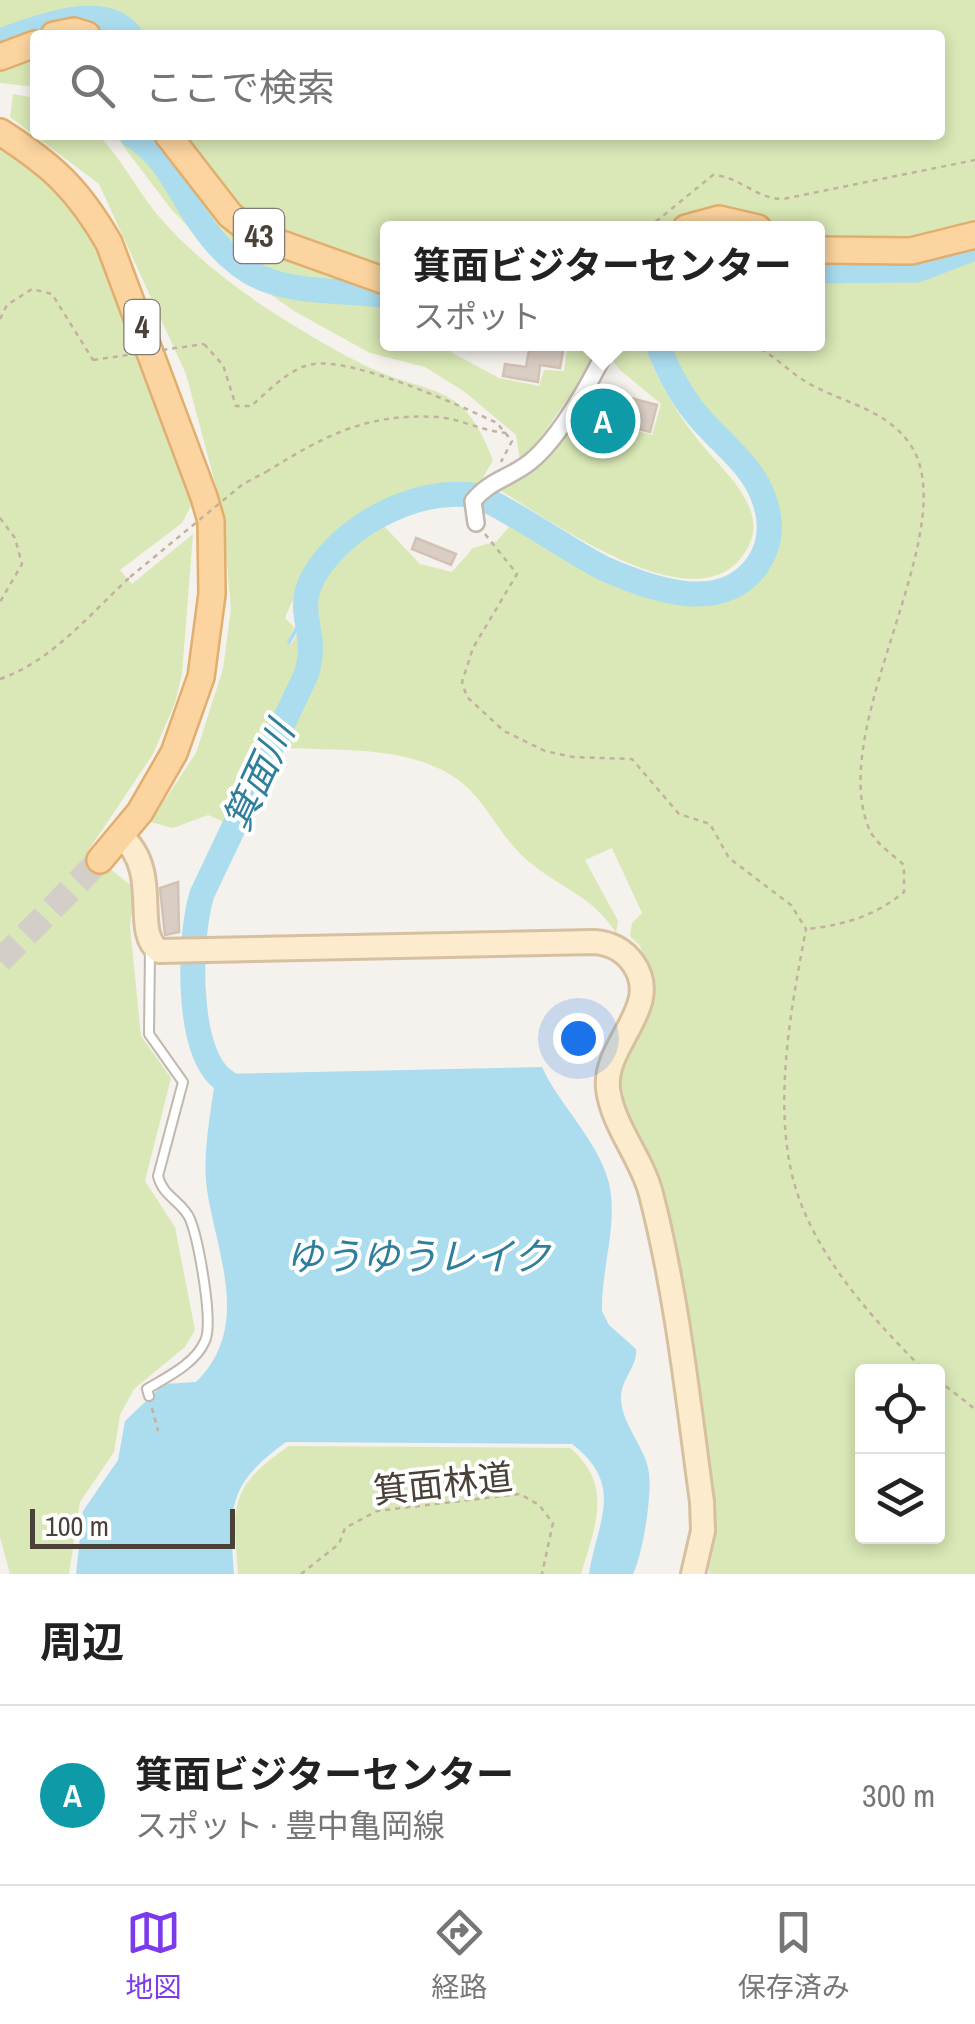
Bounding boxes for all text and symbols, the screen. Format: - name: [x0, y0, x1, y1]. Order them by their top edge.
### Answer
- search box: [30, 30, 945, 140]
- icon: search: [65, 58, 120, 113]
- text: ここで検索: [145, 62, 335, 113]
- road number: 43: [234, 209, 284, 263]
- popup: [380, 221, 825, 351]
- text: 箕面ビジターセンター: [413, 240, 792, 291]
- text: スポット: [413, 295, 541, 338]
- road number: 4: [124, 300, 160, 354]
- pin: A: [570, 384, 636, 458]
- water label: 箕面川: [211, 710, 307, 838]
- your location: [553, 1013, 604, 1064]
- water label: ゆうゆうレイク: [285, 1231, 553, 1282]
- map controls: [855, 1364, 945, 1544]
- button: locate: [855, 1364, 945, 1454]
- street label: 箕面林道: [371, 1453, 515, 1514]
- button: layers: [855, 1454, 945, 1544]
- scale bar: [30, 1504, 235, 1548]
- text: 100 m: [45, 1507, 109, 1545]
- text: 周辺: [40, 1614, 124, 1670]
- text: 箕面ビジターセンター: [135, 1749, 514, 1800]
- text: A: [63, 1774, 82, 1817]
- text: 300 m: [862, 1774, 935, 1817]
- text: スポット · 豊中亀岡線: [135, 1804, 445, 1847]
- tab: 地図: [125, 1905, 181, 2006]
- tab: 経路: [431, 1905, 488, 2006]
- tab: 保存済み: [738, 1905, 850, 2006]

